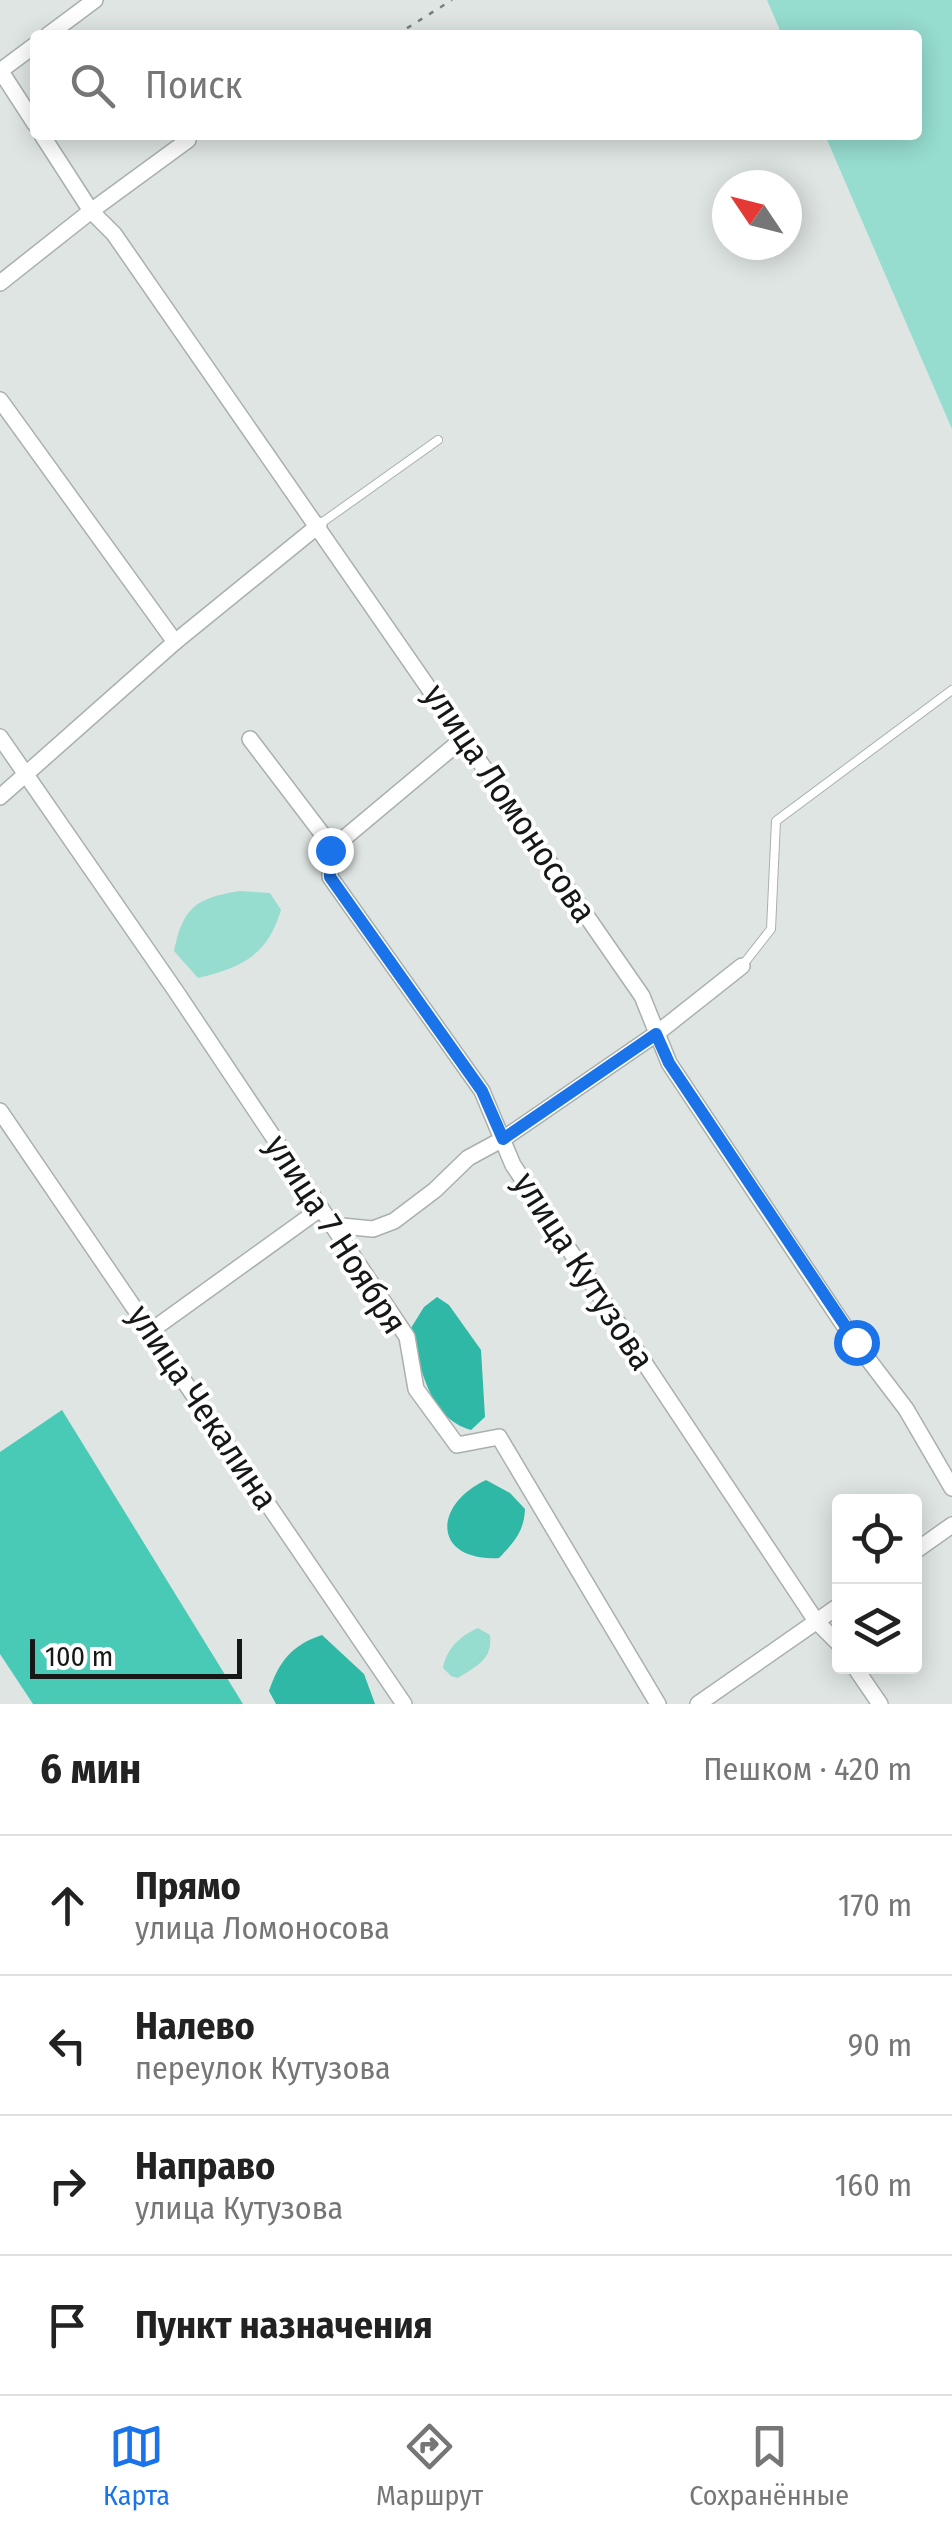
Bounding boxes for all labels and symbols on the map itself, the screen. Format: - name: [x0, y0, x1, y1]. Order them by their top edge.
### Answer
- north arrow: [712, 170, 802, 260]
- street label: улица Ломоносова: [415, 676, 605, 930]
- route end: [308, 828, 354, 874]
- street label: улица 7 Ноября: [256, 1127, 416, 1341]
- street label: улица Кутузова: [504, 1164, 664, 1378]
- street label: улица Чекалина: [119, 1297, 287, 1517]
- route start: [834, 1320, 880, 1366]
- scale bar: [30, 1634, 242, 1678]

